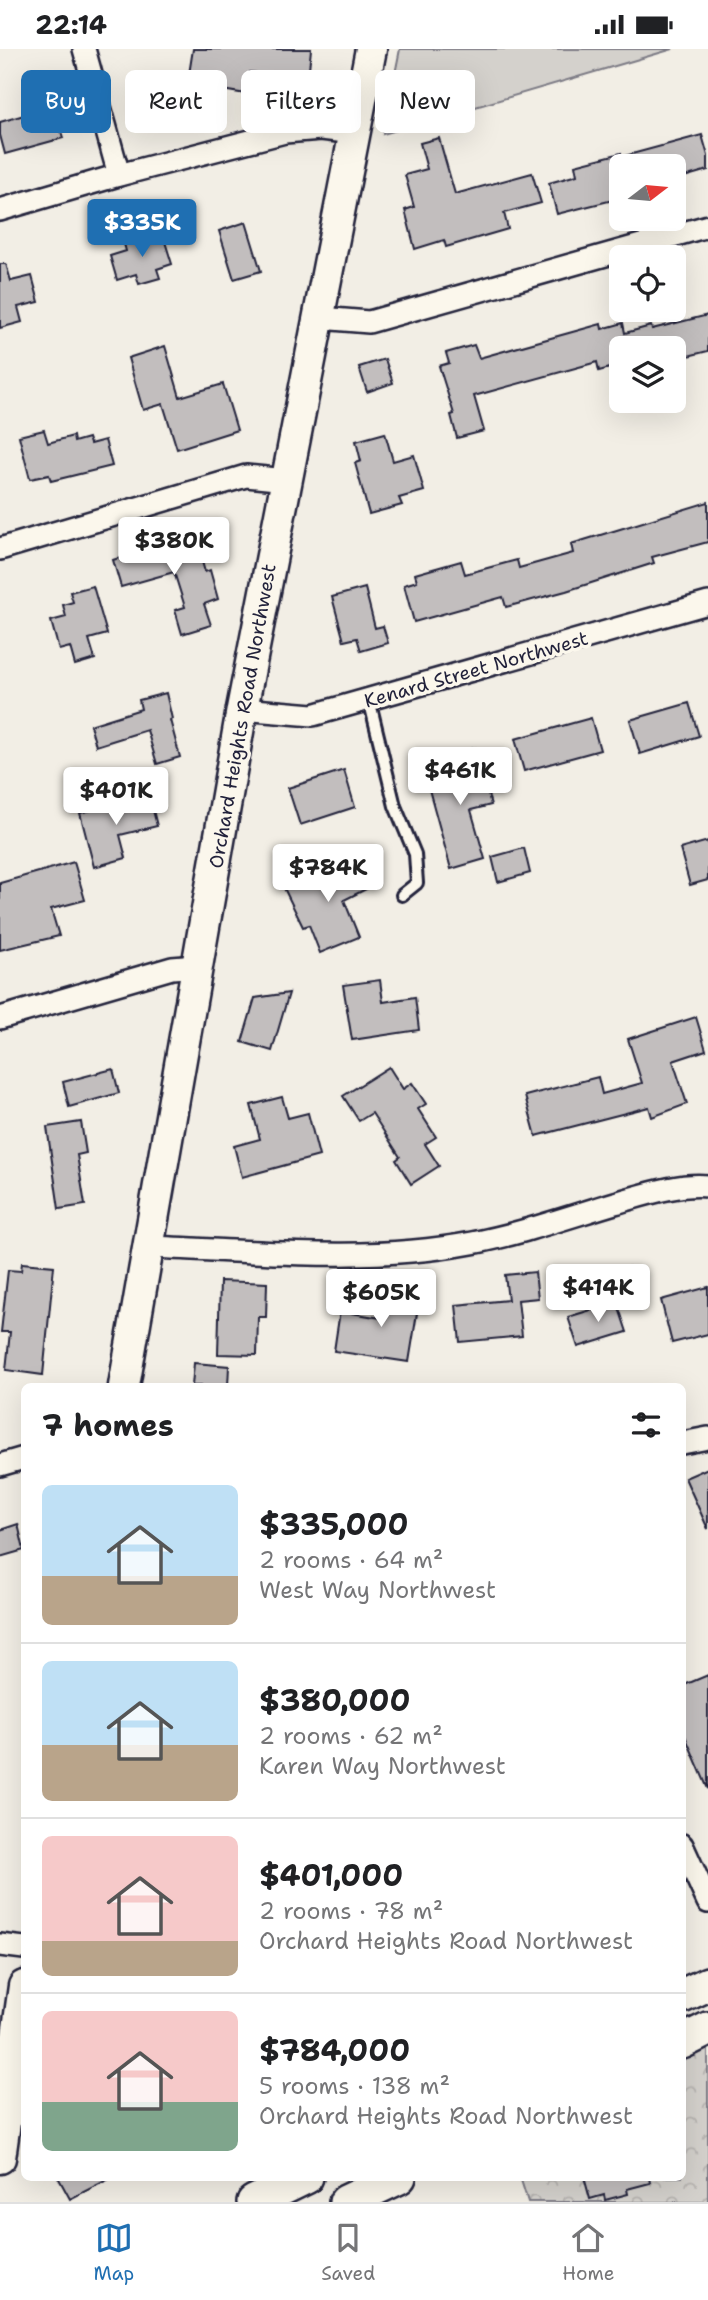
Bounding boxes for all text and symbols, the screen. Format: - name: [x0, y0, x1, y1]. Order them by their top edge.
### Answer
- text: 22:14: [35, 7, 107, 42]
- chip: Buy: [21, 70, 111, 133]
- chip: Rent: [125, 70, 227, 133]
- chip: Filters: [241, 70, 361, 133]
- chip: New: [375, 70, 475, 133]
- north arrow: [609, 154, 686, 231]
- map controls: [609, 154, 686, 413]
- pin: $335K: [93, 199, 191, 259]
- text: $335K: [103, 207, 181, 237]
- button: locate: [609, 245, 686, 322]
- button: layers: [609, 336, 686, 413]
- pin: $380K: [125, 517, 223, 577]
- text: $380K: [134, 525, 214, 555]
- street label: Orchard Heights Road Northwest: [203, 562, 282, 870]
- street label: Kenard Street Northwest: [361, 626, 591, 713]
- pin: $461K: [411, 747, 509, 807]
- text: $461K: [424, 755, 496, 785]
- pin: $401K: [67, 767, 165, 827]
- text: $401K: [79, 775, 153, 805]
- pin: $784K: [279, 845, 377, 904]
- text: $784K: [289, 852, 367, 882]
- pin: $414K: [549, 1265, 647, 1324]
- pin: $605K: [332, 1269, 430, 1329]
- text: $414K: [562, 1272, 634, 1302]
- text: $605K: [342, 1277, 420, 1307]
- text: 7 homes: [42, 1405, 174, 1446]
- icon: filters: [627, 1406, 665, 1444]
- text: $335,000: [259, 1504, 408, 1545]
- icon: home: [98, 1513, 182, 1597]
- text: 2 rooms · 64 m²: [259, 1545, 443, 1575]
- text: West Way Northwest: [259, 1575, 496, 1605]
- text: $380,000: [259, 1680, 411, 1721]
- icon: home: [98, 1689, 182, 1773]
- text: 2 rooms · 62 m²: [259, 1721, 443, 1751]
- text: Karen Way Northwest: [259, 1751, 506, 1781]
- text: $401,000: [259, 1855, 403, 1896]
- icon: home: [98, 1864, 182, 1948]
- text: 2 rooms · 78 m²: [259, 1896, 443, 1926]
- text: Orchard Heights Road Northwest: [259, 1926, 633, 1956]
- text: $784,000: [259, 2030, 410, 2071]
- icon: home: [98, 2039, 182, 2123]
- text: 5 rooms · 138 m²: [259, 2071, 450, 2101]
- text: Orchard Heights Road Northwest: [259, 2101, 633, 2131]
- tab: Map: [94, 2219, 134, 2286]
- tab: Saved: [321, 2219, 375, 2286]
- tab: Home: [562, 2219, 614, 2286]

